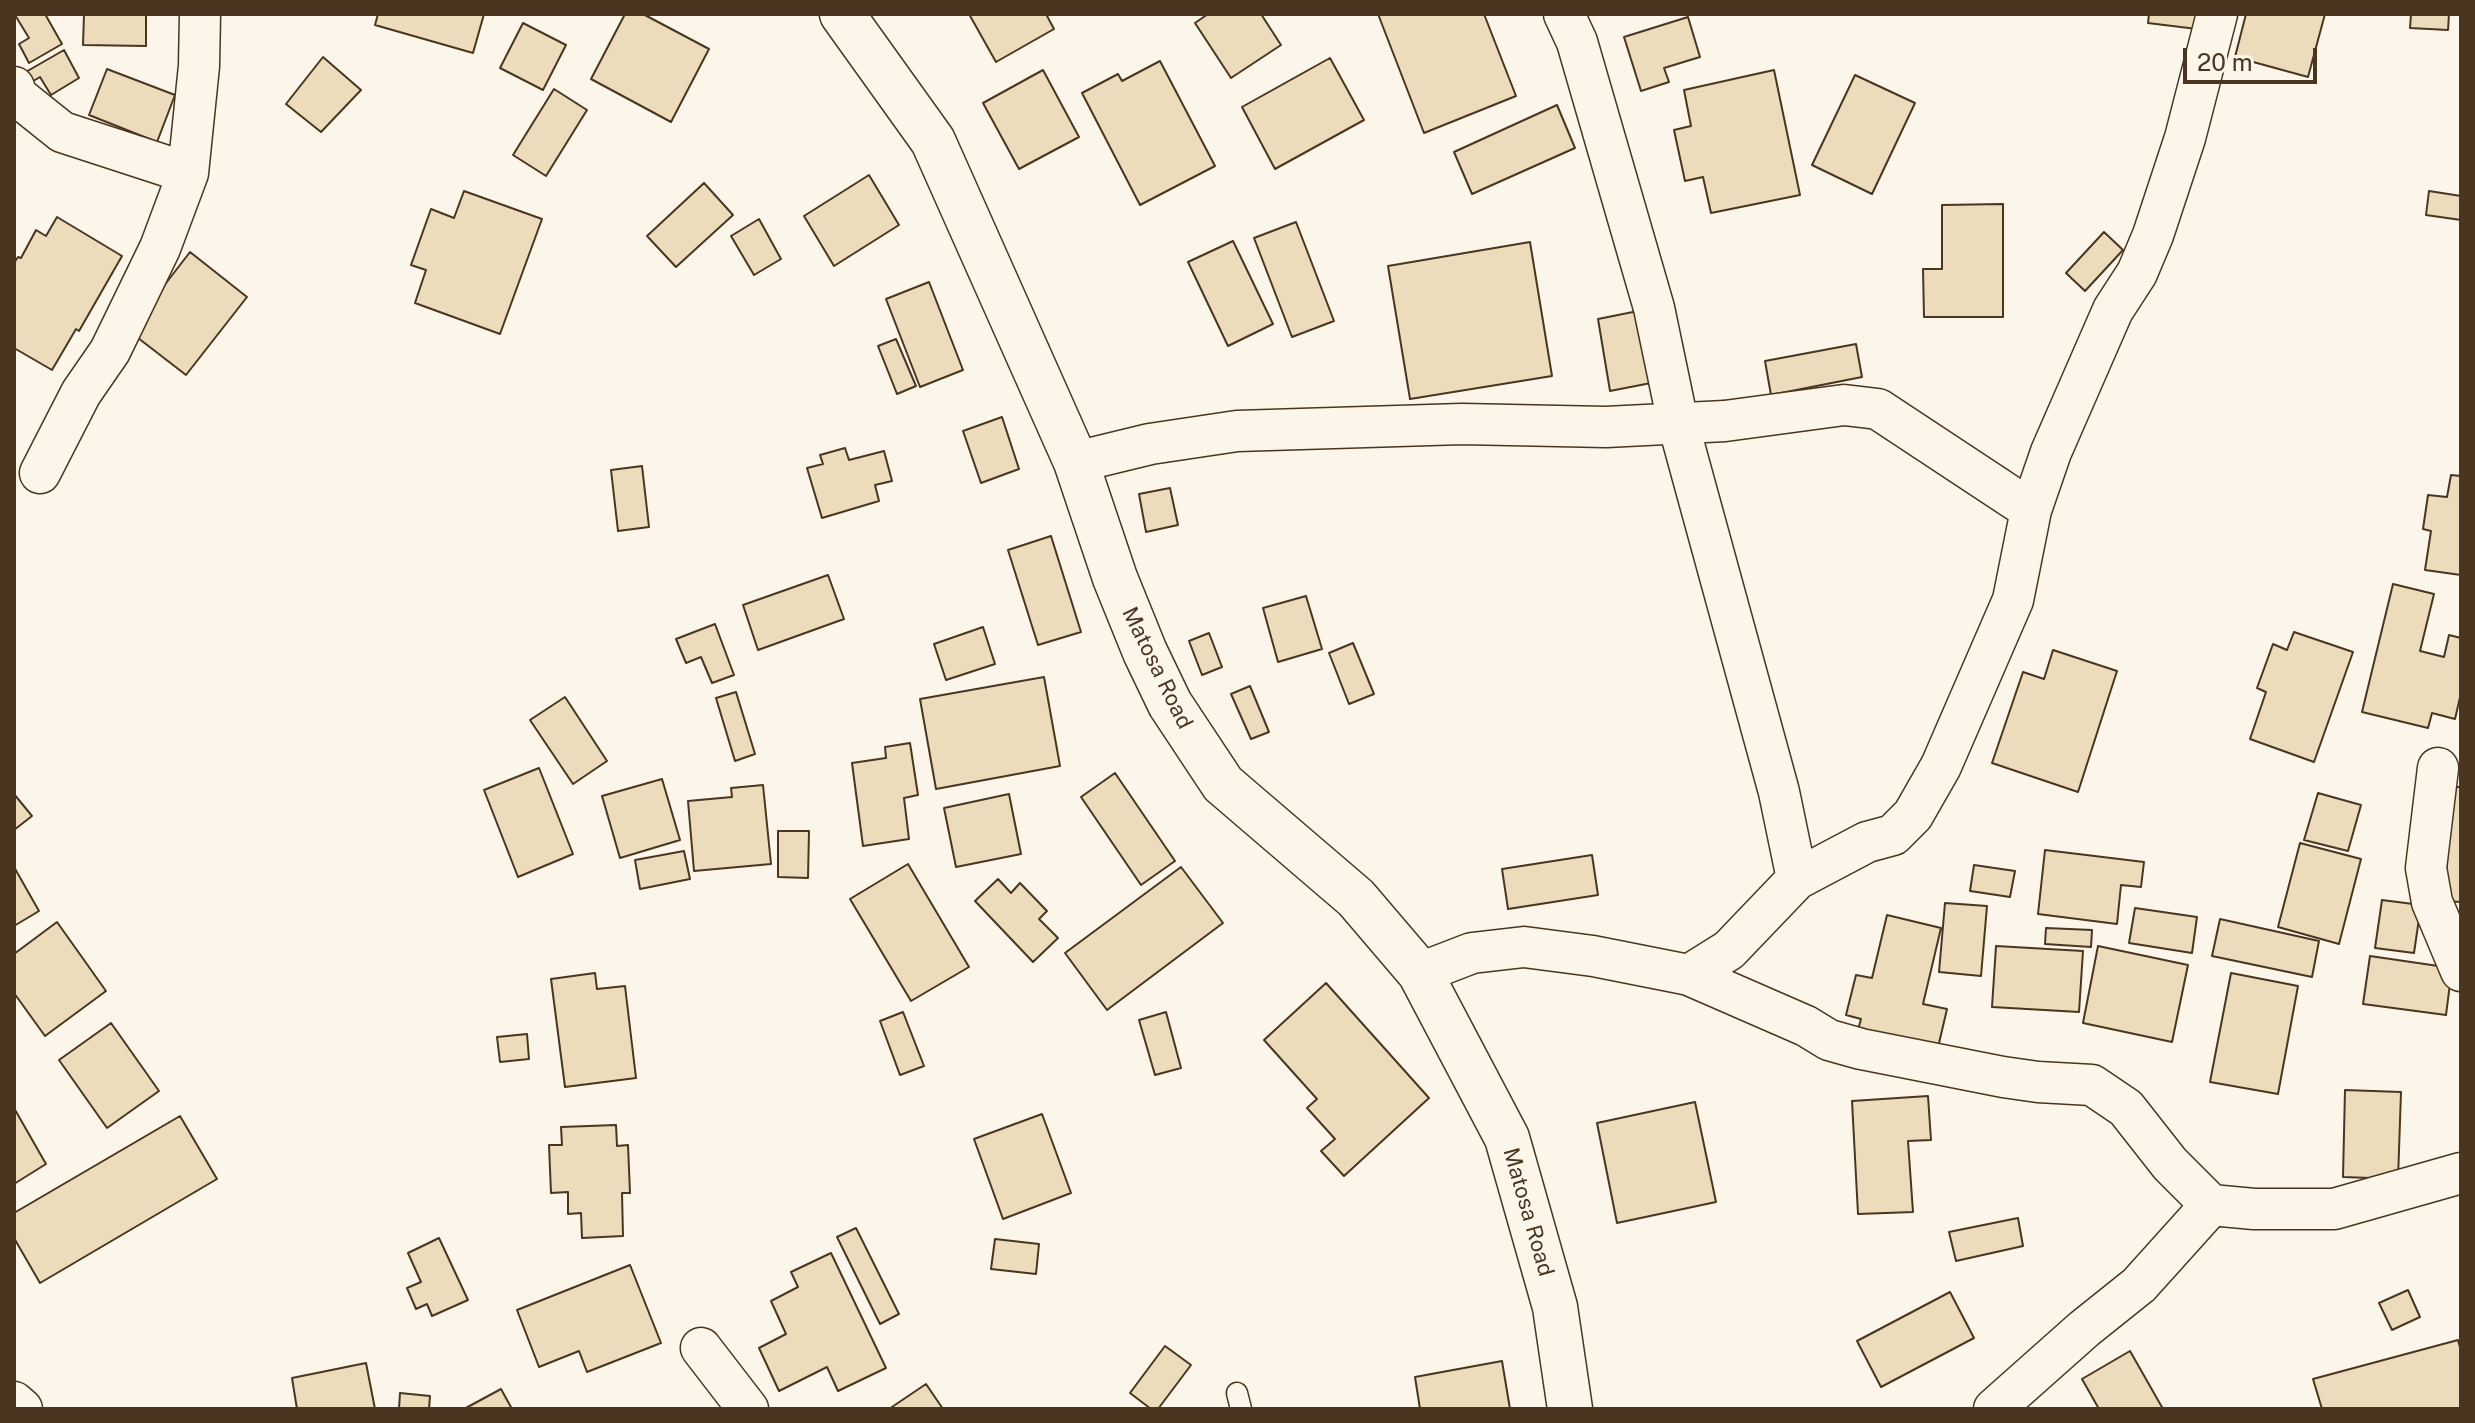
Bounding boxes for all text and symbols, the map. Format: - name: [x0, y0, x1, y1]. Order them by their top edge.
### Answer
- scale bar: [2187, 32, 2321, 82]
- text: 20 m: [2197, 48, 2253, 76]
- street label: Matosa Road: [1116, 603, 1198, 733]
- street label: Matosa Road: [1497, 1145, 1559, 1279]

